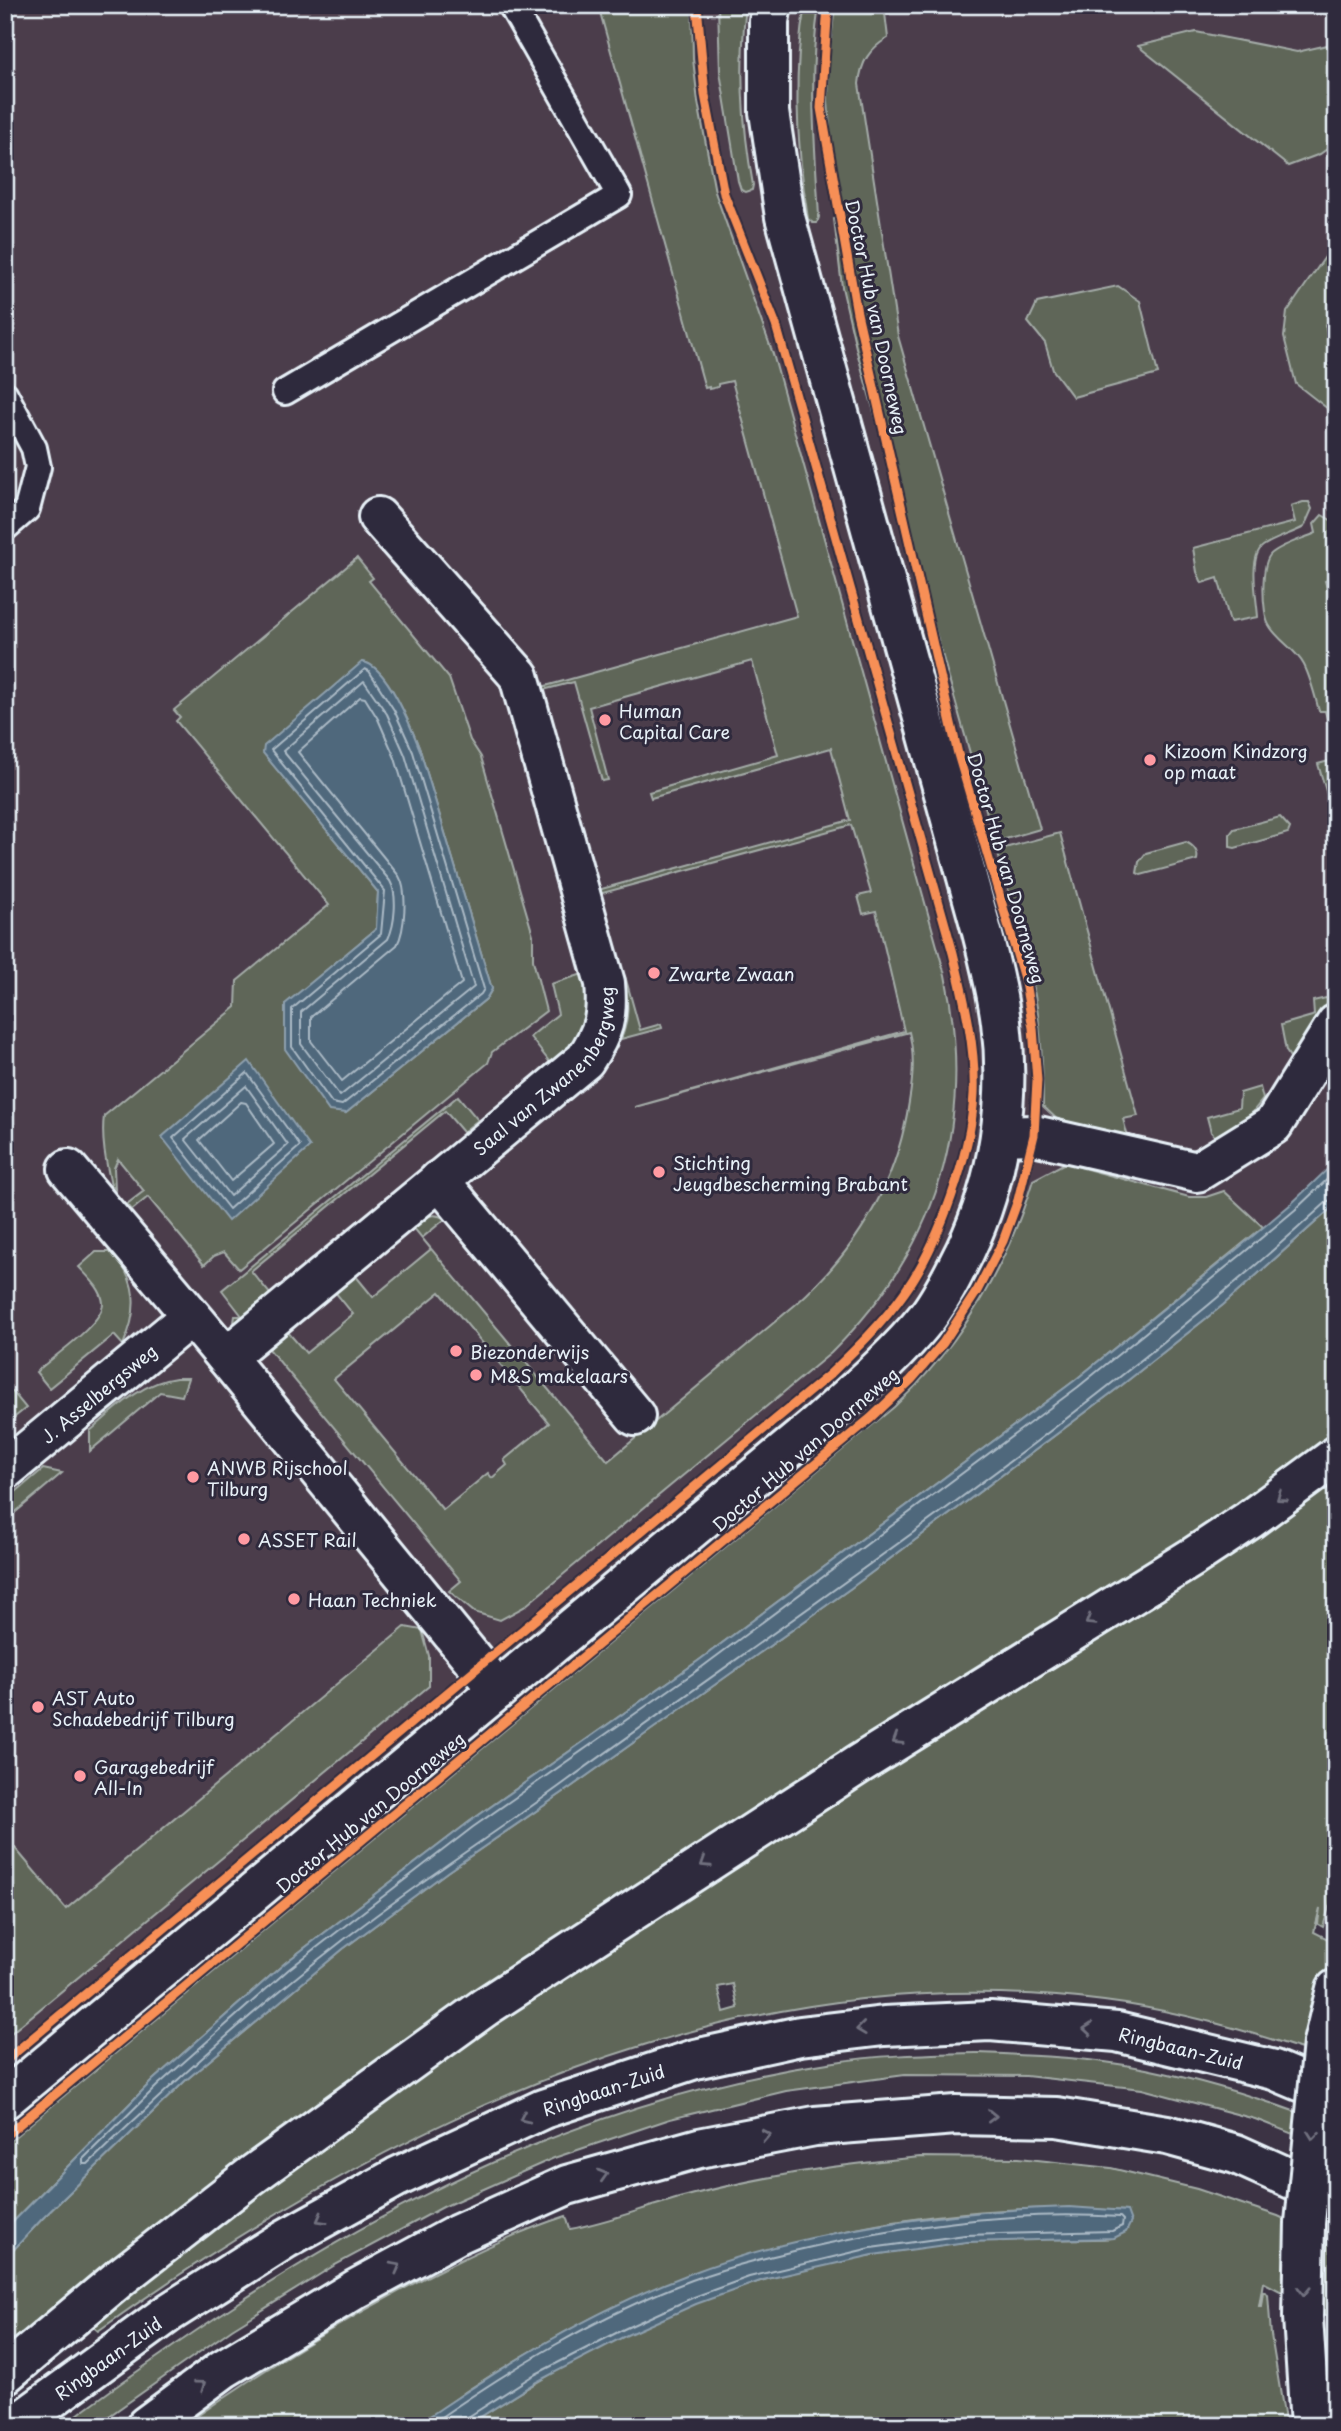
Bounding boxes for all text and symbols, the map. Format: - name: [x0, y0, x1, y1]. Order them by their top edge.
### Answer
- street label: Doctor Hub van Doorneweg: [839, 197, 915, 437]
- place label: Human Capital Care: [619, 697, 730, 745]
- marker: Human Capital Care: [597, 712, 613, 728]
- place label: Kizoom Kindzorg op maat: [1164, 737, 1308, 785]
- street label: Doctor Hub van Doorneweg: [961, 749, 1053, 987]
- marker: Kizoom Kindzorg op maat: [1142, 752, 1158, 768]
- place label: Zwarte Zwaan: [668, 960, 795, 987]
- marker: Zwarte Zwaan: [646, 965, 662, 981]
- street label: Saal van Zwanenbergweg: [467, 986, 619, 1161]
- place label: Stichting Jeugdbescherming Brabant: [673, 1149, 908, 1197]
- marker: Stichting Jeugdbescherming Brabant: [651, 1164, 667, 1180]
- street label: J. Asselbergsweg: [34, 1337, 162, 1449]
- place label: Biezonderwijs: [470, 1338, 589, 1365]
- marker: Biezonderwijs: [448, 1343, 464, 1359]
- street label: Doctor Hub van Doorneweg: [706, 1360, 904, 1538]
- place label: M&S makelaars: [490, 1362, 628, 1389]
- marker: M&S makelaars: [468, 1367, 484, 1383]
- place label: ANWB Rijschool Tilburg: [207, 1454, 348, 1502]
- marker: ANWB Rijschool Tilburg: [185, 1469, 201, 1485]
- one-way arrow: [1276, 1489, 1289, 1501]
- place label: ASSET Rail: [258, 1526, 357, 1553]
- marker: ASSET Rail: [236, 1531, 252, 1547]
- place label: Haan Techniek: [308, 1586, 437, 1613]
- marker: Haan Techniek: [286, 1591, 302, 1607]
- one-way arrow: [1085, 1612, 1098, 1625]
- place label: AST Auto Schadebedrijf Tilburg: [52, 1684, 235, 1732]
- marker: AST Auto Schadebedrijf Tilburg: [30, 1699, 46, 1715]
- street label: Doctor Hub van Doorneweg: [269, 1725, 471, 1899]
- one-way arrow: [891, 1732, 904, 1745]
- place label: Garagebedrijf All-In: [94, 1753, 215, 1801]
- marker: Garagebedrijf All-In: [72, 1768, 88, 1784]
- one-way arrow: [700, 1855, 713, 1867]
- street label: Ringbaan-Zuid: [1116, 2019, 1246, 2076]
- one-way arrow: [855, 2021, 867, 2036]
- one-way arrow: [1082, 2022, 1094, 2037]
- street label: Ringbaan-Zuid: [539, 2056, 668, 2122]
- one-way arrow: [987, 2108, 998, 2123]
- one-way arrow: [519, 2110, 531, 2124]
- one-way arrow: [760, 2129, 772, 2144]
- one-way arrow: [1306, 2129, 1321, 2141]
- one-way arrow: [597, 2169, 609, 2184]
- one-way arrow: [316, 2211, 328, 2224]
- one-way arrow: [388, 2262, 401, 2276]
- one-way arrow: [1296, 2286, 1312, 2297]
- street label: Ringbaan-Zuid: [48, 2309, 167, 2406]
- one-way arrow: [193, 2381, 206, 2394]

